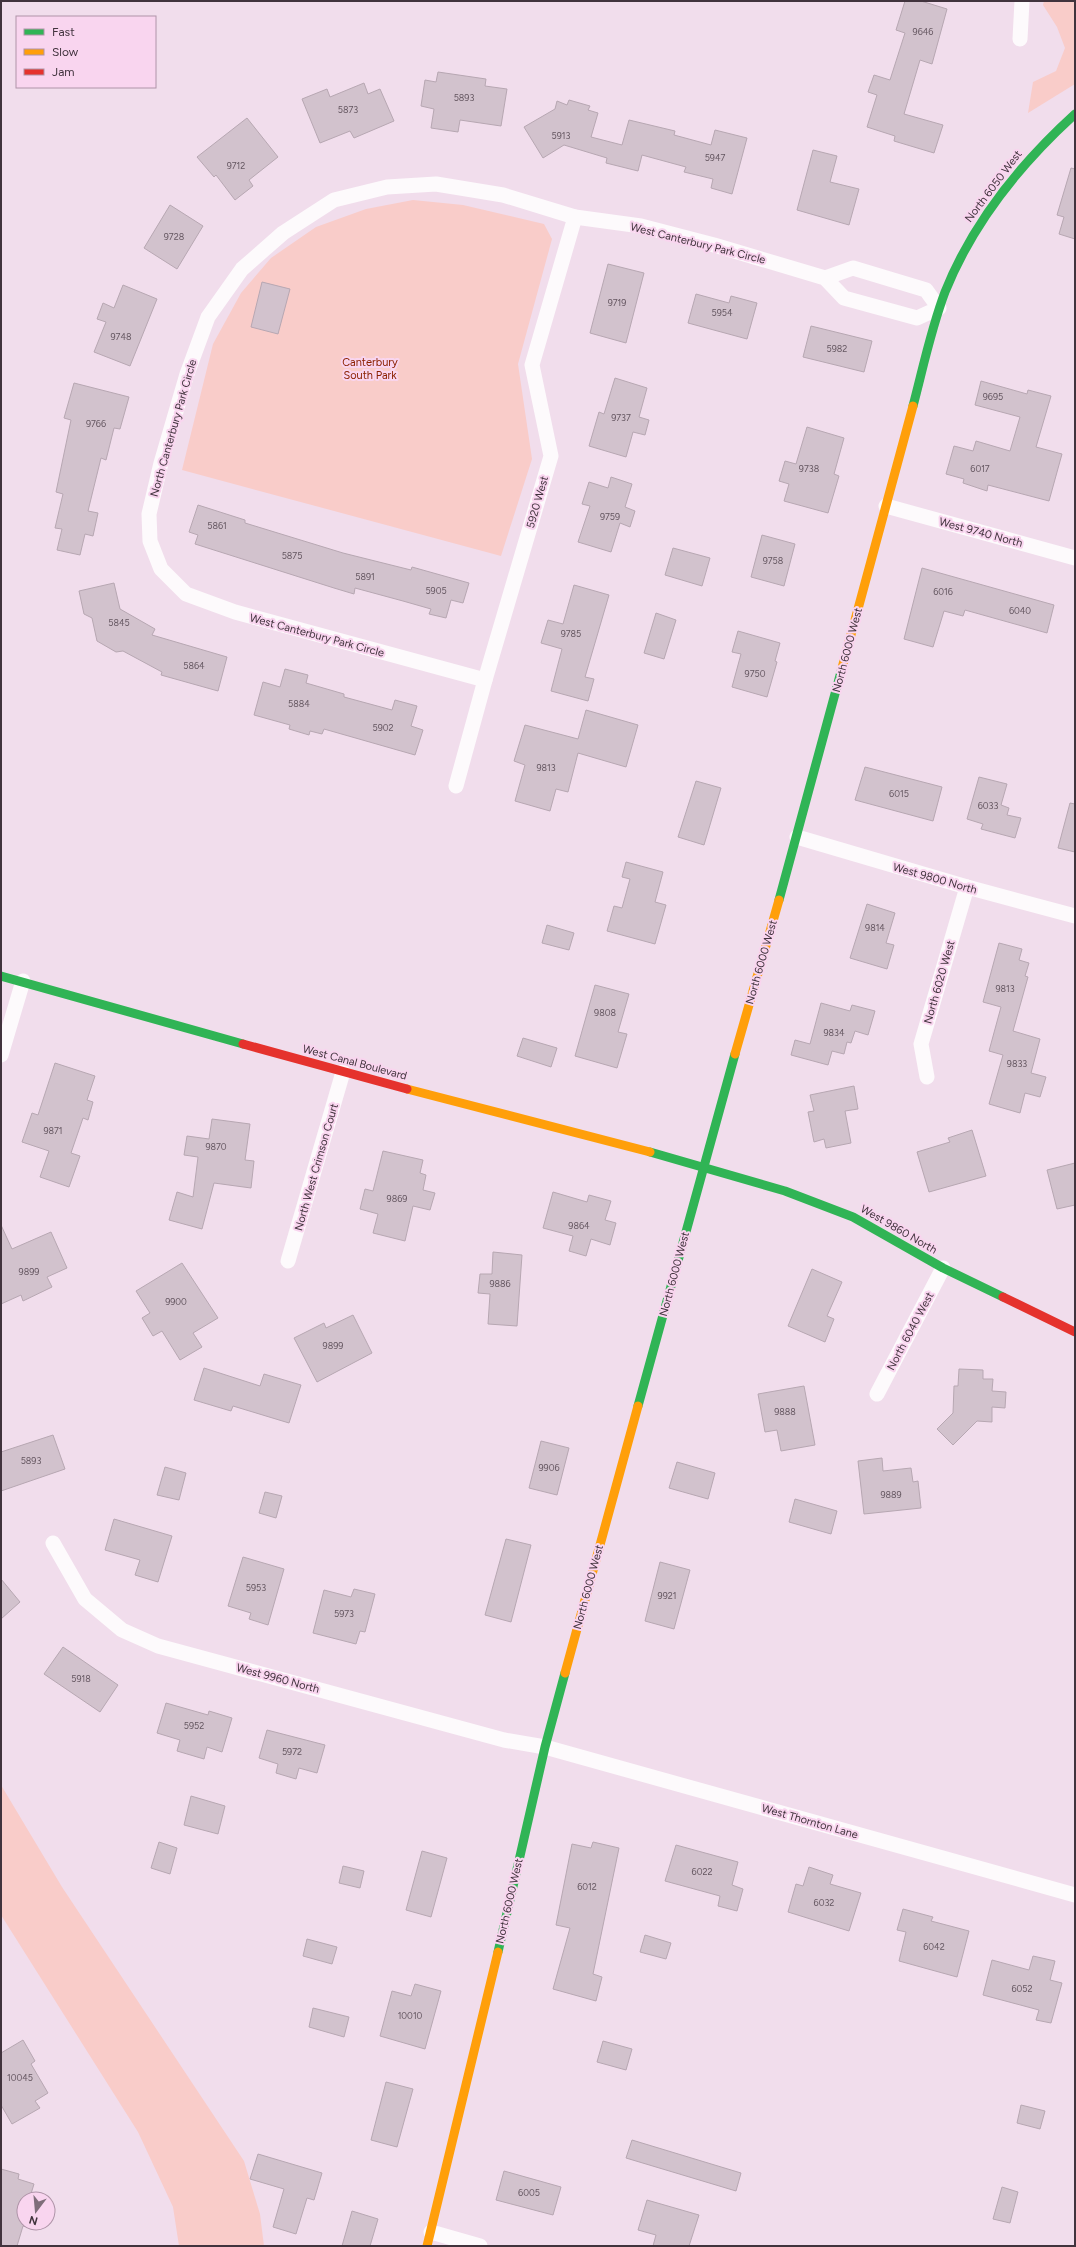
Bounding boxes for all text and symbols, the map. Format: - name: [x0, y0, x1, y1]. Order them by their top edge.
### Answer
- legend: [16, 16, 156, 88]
- text: Fast: [52, 25, 75, 39]
- house number: 9646: [913, 26, 933, 37]
- text: Slow: [52, 45, 79, 59]
- text: Jam: [52, 65, 75, 79]
- house number: 5893: [454, 92, 474, 103]
- house number: 5873: [338, 104, 358, 115]
- house number: 5913: [552, 130, 571, 141]
- street label: North 6050 West: [962, 148, 1025, 225]
- house number: 5947: [705, 152, 726, 163]
- house number: 9712: [227, 160, 245, 171]
- street label: West Canterbury Park Circle: [629, 220, 767, 267]
- house number: 9728: [164, 231, 185, 242]
- house number: 9719: [608, 297, 626, 308]
- house number: 5954: [711, 307, 733, 318]
- house number: 9748: [110, 331, 132, 342]
- house number: 5982: [827, 343, 847, 354]
- park label: Canterbury South Park: [342, 356, 398, 382]
- street label: North Canterbury Park Circle: [148, 358, 199, 498]
- house number: 9695: [983, 391, 1003, 402]
- house number: 9737: [611, 412, 631, 423]
- house number: 9766: [86, 418, 106, 429]
- house number: 9738: [799, 463, 820, 474]
- house number: 6017: [970, 463, 990, 474]
- street label: 5920 West: [524, 474, 551, 530]
- house number: 9759: [600, 511, 620, 522]
- street label: West 9740 North: [938, 515, 1024, 550]
- house number: 5861: [207, 520, 227, 531]
- house number: 5875: [282, 550, 302, 561]
- house number: 9758: [763, 555, 784, 566]
- house number: 5891: [355, 571, 375, 582]
- house number: 5905: [425, 585, 447, 596]
- house number: 6016: [933, 586, 953, 597]
- house number: 6040: [1009, 605, 1031, 616]
- street label: North 6000 West: [830, 606, 865, 694]
- street label: West Canterbury Park Circle: [248, 611, 386, 660]
- house number: 5845: [108, 617, 130, 628]
- house number: 9785: [561, 628, 581, 639]
- house number: 5864: [183, 660, 205, 671]
- house number: 9750: [745, 668, 766, 679]
- house number: 5884: [288, 698, 310, 709]
- house number: 5902: [372, 722, 394, 733]
- house number: 9813: [536, 762, 556, 773]
- house number: 6015: [889, 788, 909, 799]
- house number: 6033: [978, 800, 998, 811]
- street label: West 9800 North: [891, 860, 978, 897]
- street label: North 6000 West: [743, 918, 780, 1006]
- house number: 9814: [865, 922, 885, 933]
- street label: North 6020 West: [921, 939, 958, 1025]
- house number: 9813: [995, 983, 1015, 994]
- house number: 9808: [594, 1007, 616, 1018]
- house number: 9834: [823, 1027, 845, 1038]
- street label: West Canal Boulevard: [301, 1042, 408, 1083]
- house number: 9833: [1007, 1058, 1027, 1069]
- street label: North West Crimson Court: [292, 1102, 341, 1232]
- house number: 9871: [43, 1125, 63, 1136]
- house number: 9870: [205, 1141, 227, 1152]
- house number: 9869: [387, 1193, 407, 1204]
- street label: West 9860 North: [858, 1202, 939, 1257]
- house number: 9864: [568, 1220, 590, 1231]
- street label: North 6000 West: [657, 1230, 692, 1318]
- house number: 9899: [19, 1266, 39, 1277]
- house number: 9886: [489, 1278, 511, 1289]
- street label: North 6040 West: [884, 1290, 937, 1373]
- house number: 9900: [165, 1296, 187, 1307]
- house number: 9899: [323, 1340, 343, 1351]
- house number: 9888: [774, 1406, 796, 1417]
- house number: 5893: [21, 1455, 41, 1466]
- house number: 9906: [538, 1462, 560, 1473]
- house number: 9889: [880, 1489, 902, 1500]
- street label: North 6000 West: [571, 1543, 606, 1631]
- house number: 5953: [246, 1582, 266, 1593]
- house number: 9921: [658, 1590, 676, 1601]
- house number: 5973: [334, 1608, 354, 1619]
- street label: West 9960 North: [235, 1661, 321, 1696]
- house number: 5918: [71, 1673, 91, 1684]
- house number: 5952: [184, 1720, 204, 1731]
- house number: 5972: [282, 1746, 302, 1757]
- street label: West Thornton Lane: [760, 1802, 859, 1841]
- street label: North 6000 West: [493, 1857, 526, 1945]
- house number: 6022: [692, 1866, 712, 1877]
- house number: 6012: [577, 1881, 597, 1892]
- house number: 6032: [814, 1897, 834, 1908]
- house number: 6042: [923, 1941, 945, 1952]
- house number: 6052: [1011, 1983, 1033, 1994]
- house number: 10010: [398, 2010, 423, 2021]
- house number: 10045: [7, 2072, 33, 2083]
- house number: 6005: [518, 2187, 540, 2198]
- north arrow: [16, 2191, 56, 2231]
- text: N: [27, 2213, 39, 2228]

